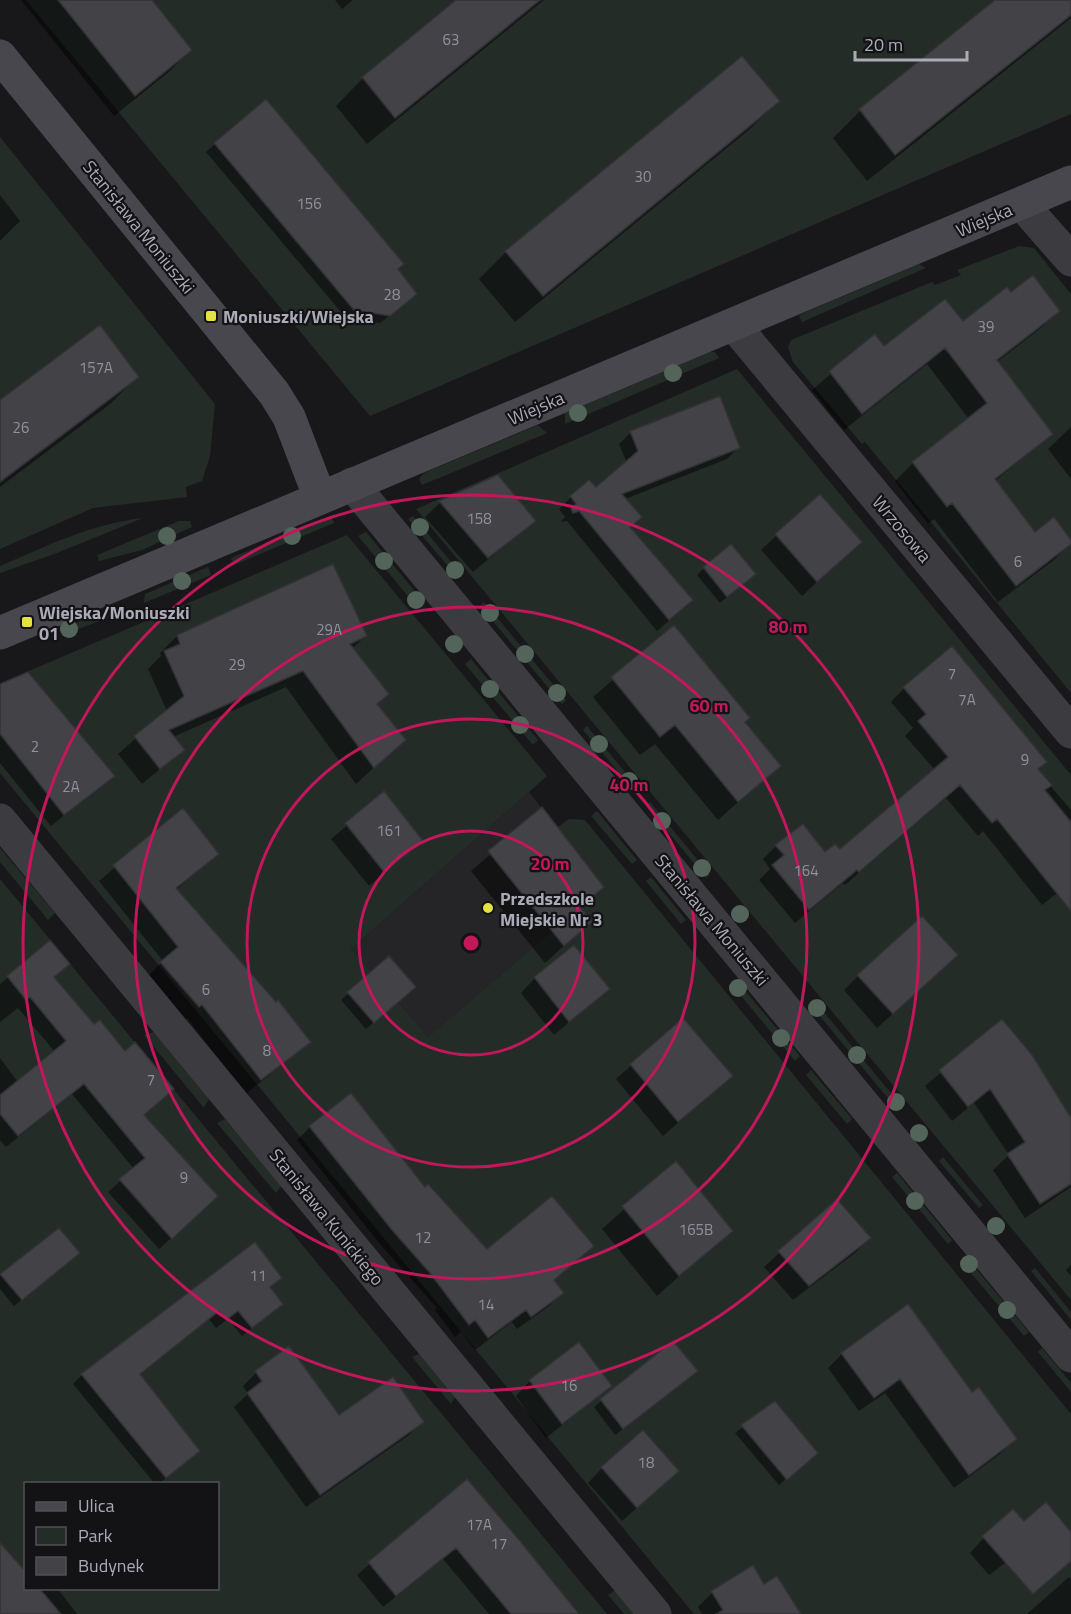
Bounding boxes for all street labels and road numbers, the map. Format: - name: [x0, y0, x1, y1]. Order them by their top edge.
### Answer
- street label: Stanisława Moniuszki: [77, 154, 201, 300]
- street label: Wiejska: [952, 196, 1016, 244]
- street label: Wiejska: [504, 384, 568, 432]
- street label: Wrzosowa: [866, 490, 938, 568]
- street label: Stanisława Moniuszki: [649, 848, 775, 992]
- street label: Stanisława Kunickiego: [263, 1143, 391, 1291]

